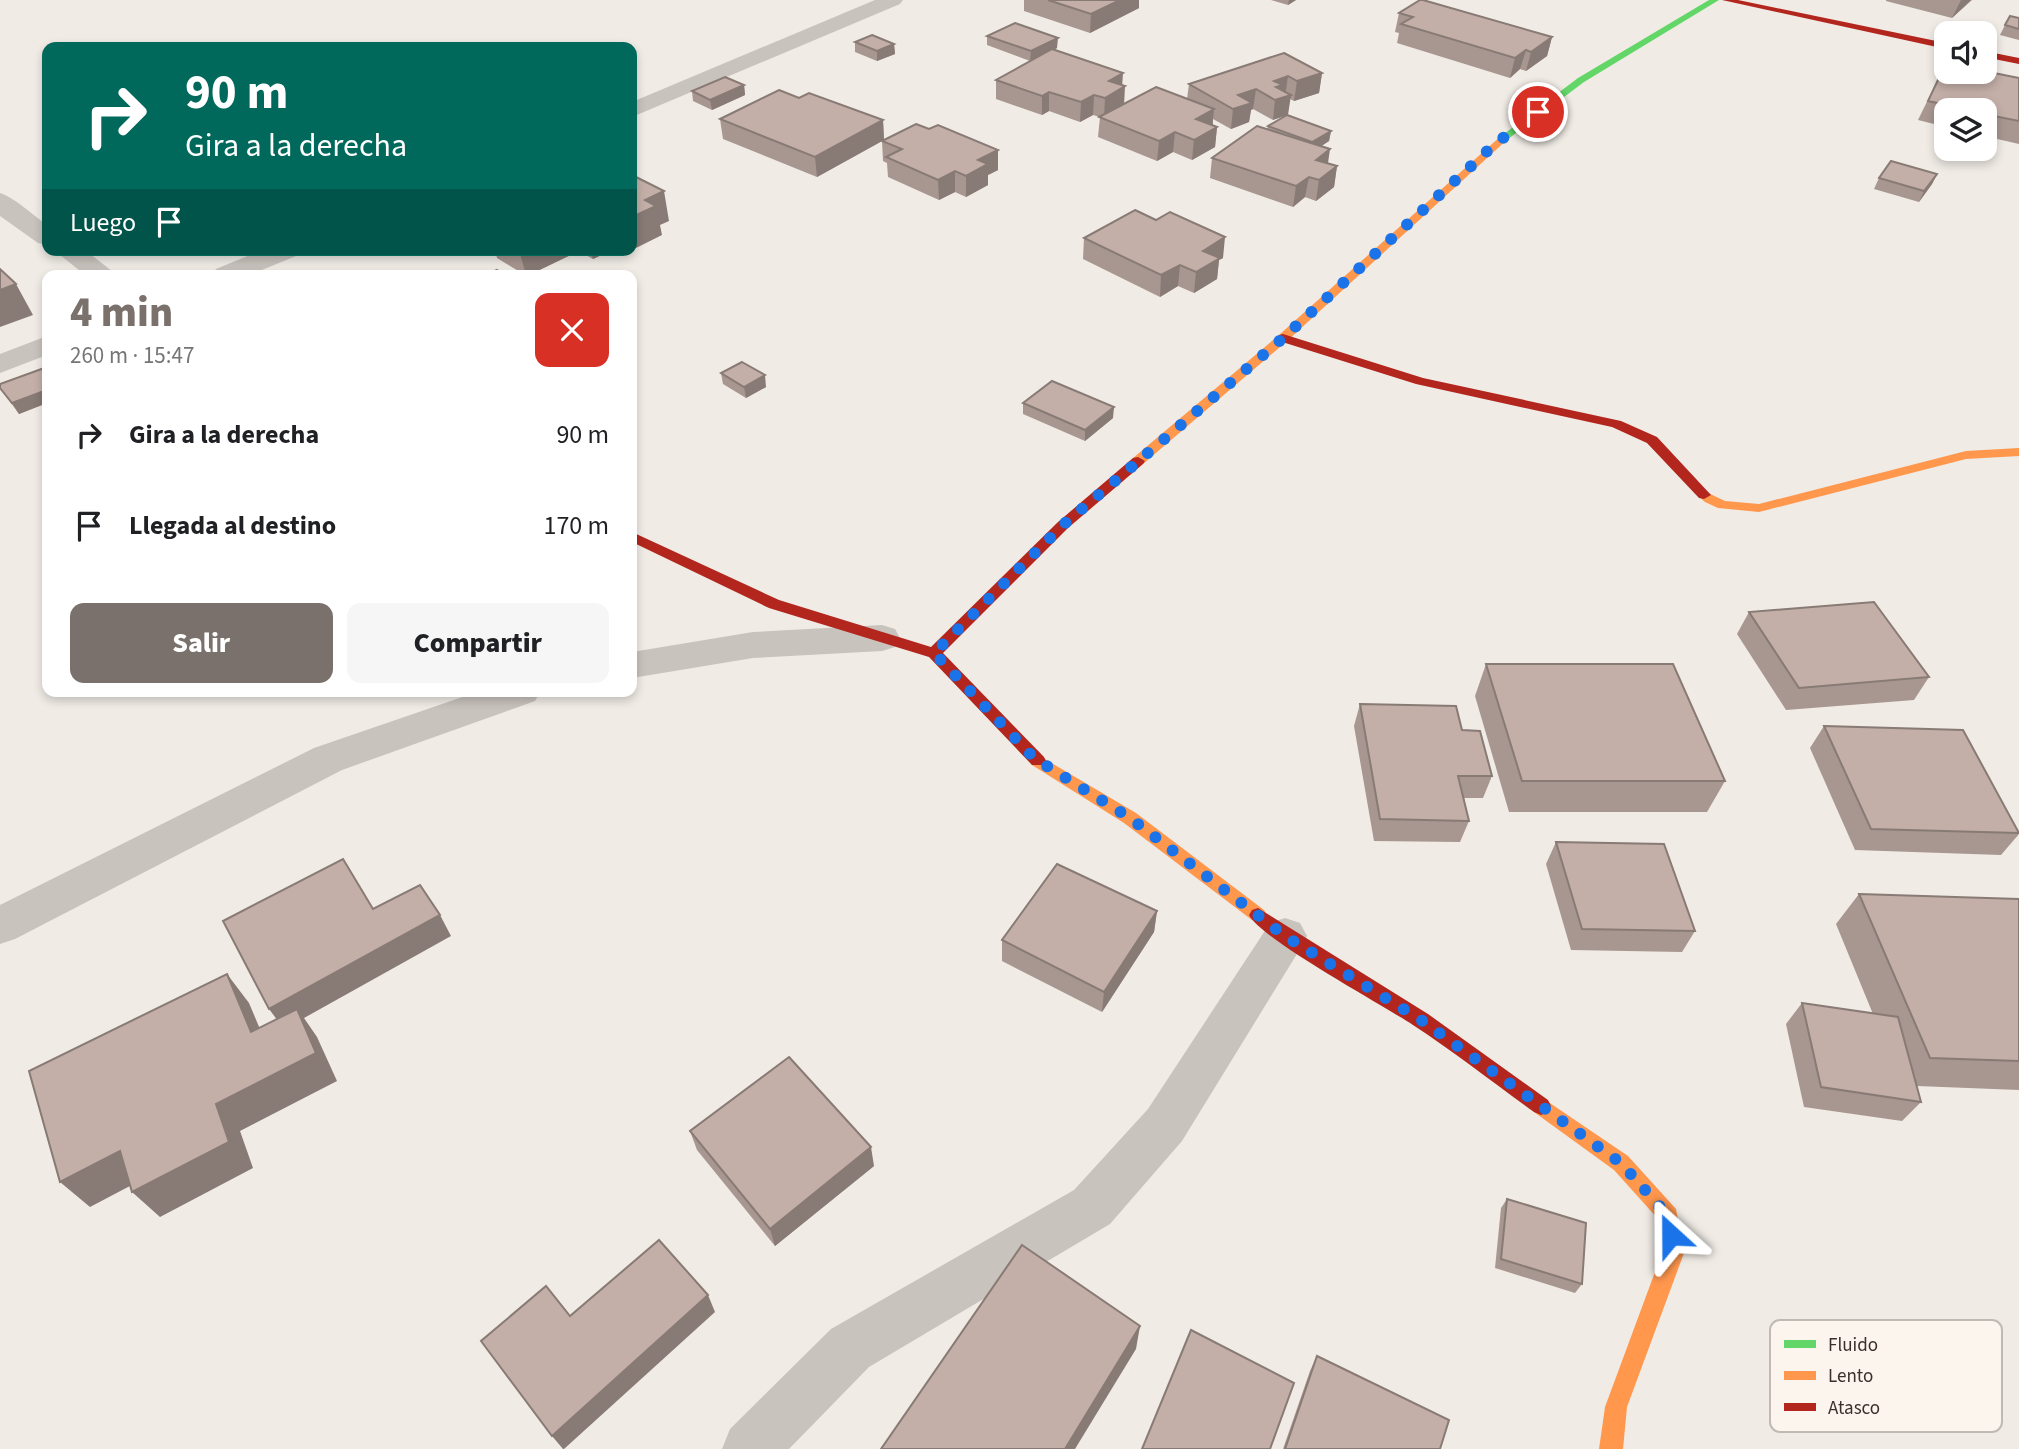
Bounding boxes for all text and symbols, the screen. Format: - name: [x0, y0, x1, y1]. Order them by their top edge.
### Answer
- map controls: [1934, 21, 1997, 161]
- button: sound: [1934, 21, 1997, 84]
- text: 90 m: [185, 58, 289, 128]
- icon: right: [70, 70, 161, 161]
- pin: [1508, 82, 1568, 142]
- icon: arrive: [1519, 93, 1557, 131]
- button: layers: [1934, 98, 1997, 161]
- text: Gira a la derecha: [185, 123, 407, 169]
- icon: arrive: [150, 203, 188, 241]
- text: Luego: [70, 204, 136, 241]
- text: 4 min: [70, 283, 173, 343]
- button: close: [535, 293, 609, 367]
- text: 260 m · 15:47: [70, 339, 194, 372]
- icon: right: [70, 416, 108, 454]
- text: Gira a la derecha: [129, 416, 319, 453]
- text: 90 m: [556, 416, 609, 453]
- icon: arrive: [70, 507, 108, 545]
- text: Llegada al destino: [129, 507, 336, 544]
- text: 170 m: [543, 507, 609, 544]
- button: Salir: [70, 603, 333, 683]
- button: Compartir: [347, 603, 609, 683]
- position arrow: [1634, 1198, 1708, 1272]
- legend: [1770, 1320, 2002, 1432]
- text: Fluido: [1828, 1332, 1878, 1359]
- text: Lento: [1828, 1363, 1873, 1390]
- text: Atasco: [1828, 1395, 1880, 1422]

